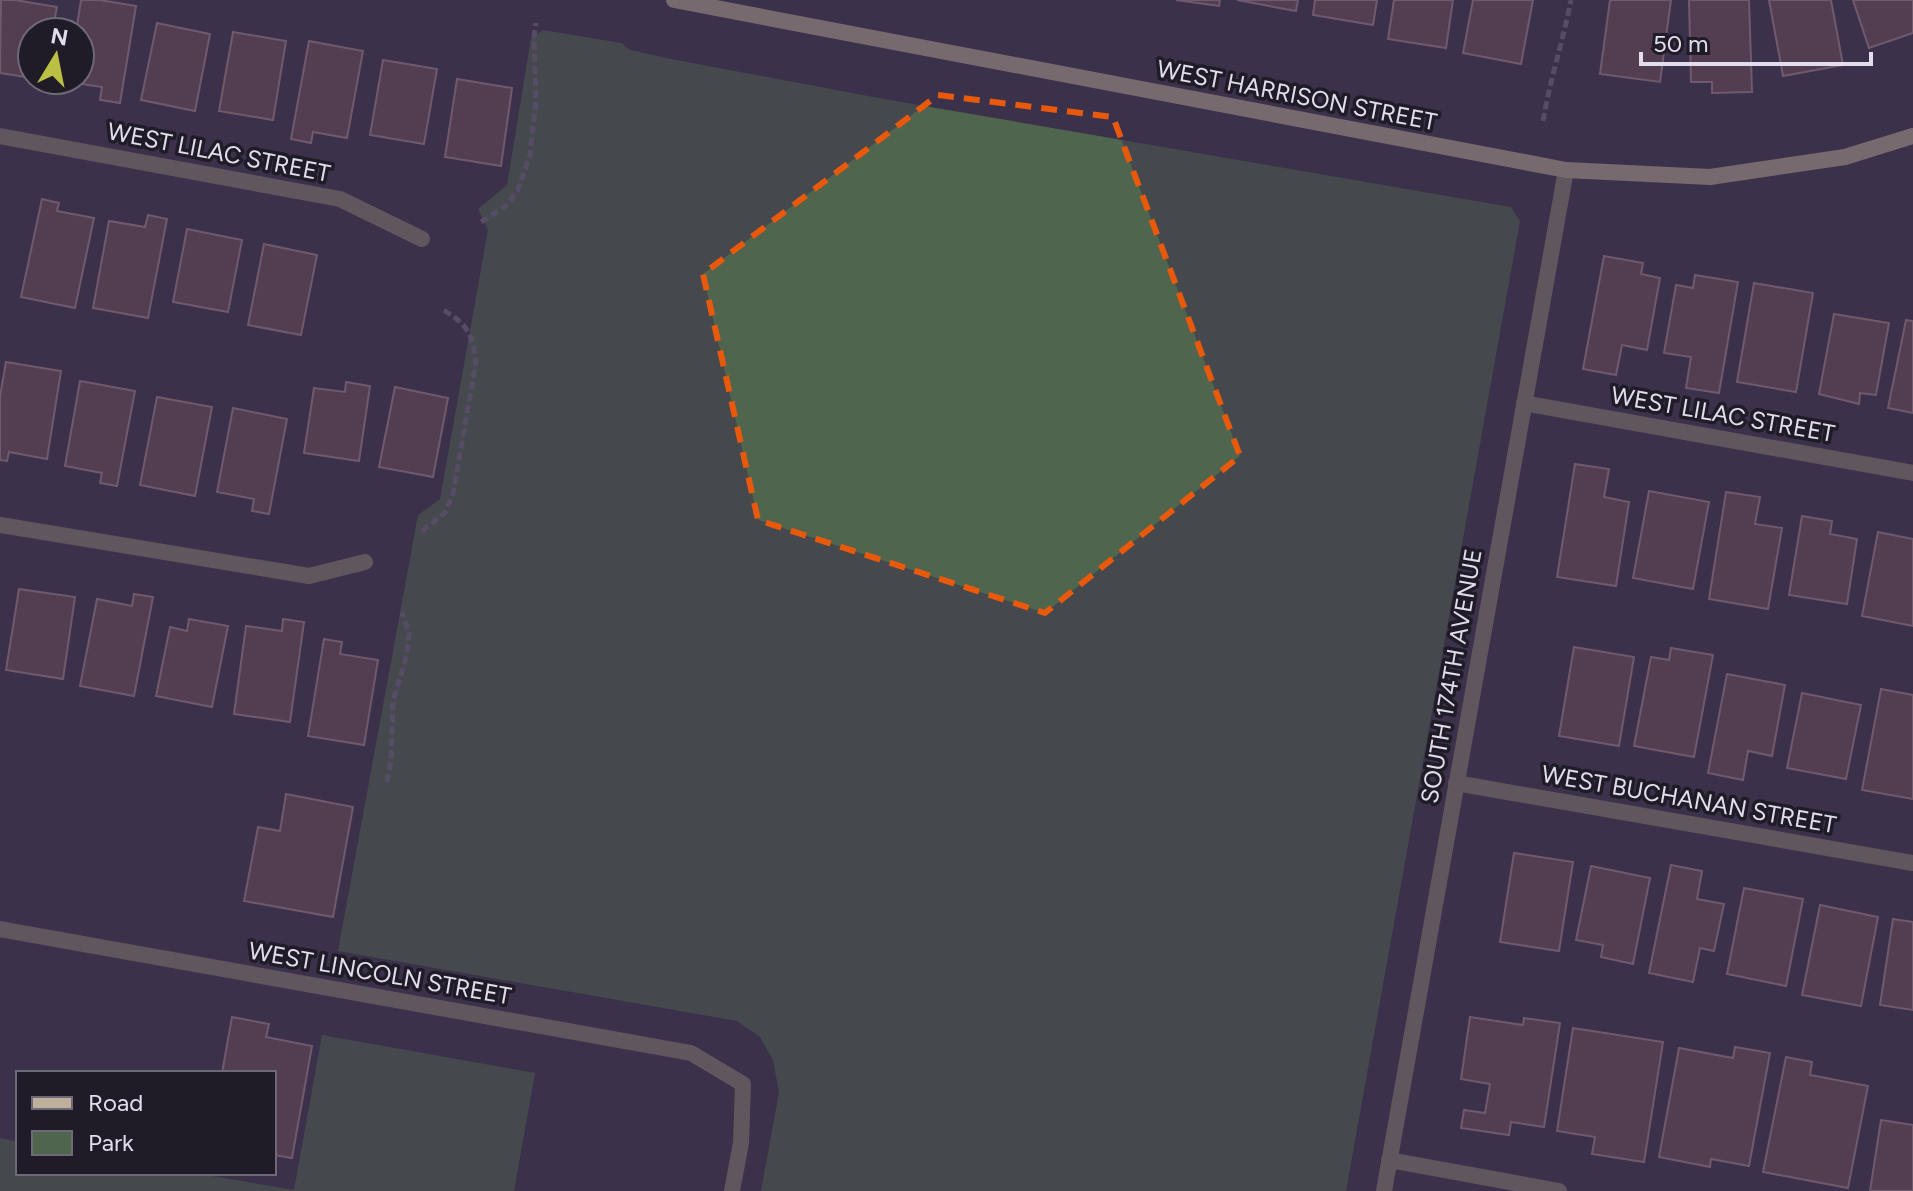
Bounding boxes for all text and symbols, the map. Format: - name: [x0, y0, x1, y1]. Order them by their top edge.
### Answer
- north arrow: [16, 16, 96, 96]
- scale bar: [1641, 16, 1871, 66]
- text: N: [49, 22, 70, 52]
- text: 50 m: [1653, 29, 1709, 58]
- street label: WEST HARRISON STREET: [1155, 54, 1439, 136]
- street label: WEST LILAC STREET: [105, 116, 333, 188]
- street label: WEST LILAC STREET: [1609, 380, 1837, 448]
- street label: SOUTH 174TH AVENUE: [1414, 546, 1488, 806]
- street label: WEST BUCHANAN STREET: [1540, 759, 1838, 839]
- street label: WEST LINCOLN STREET: [246, 936, 514, 1010]
- legend: [16, 1071, 276, 1175]
- text: Road: [88, 1088, 143, 1117]
- text: Park: [88, 1128, 134, 1157]

